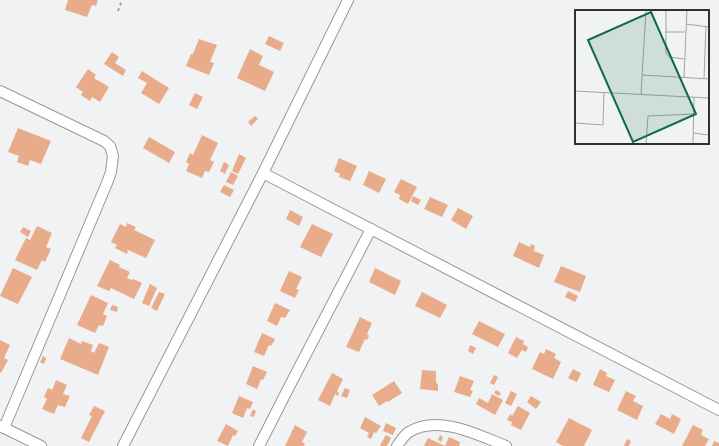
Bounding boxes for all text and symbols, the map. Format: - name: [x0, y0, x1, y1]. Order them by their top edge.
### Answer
- inset map: [575, 10, 709, 144]

